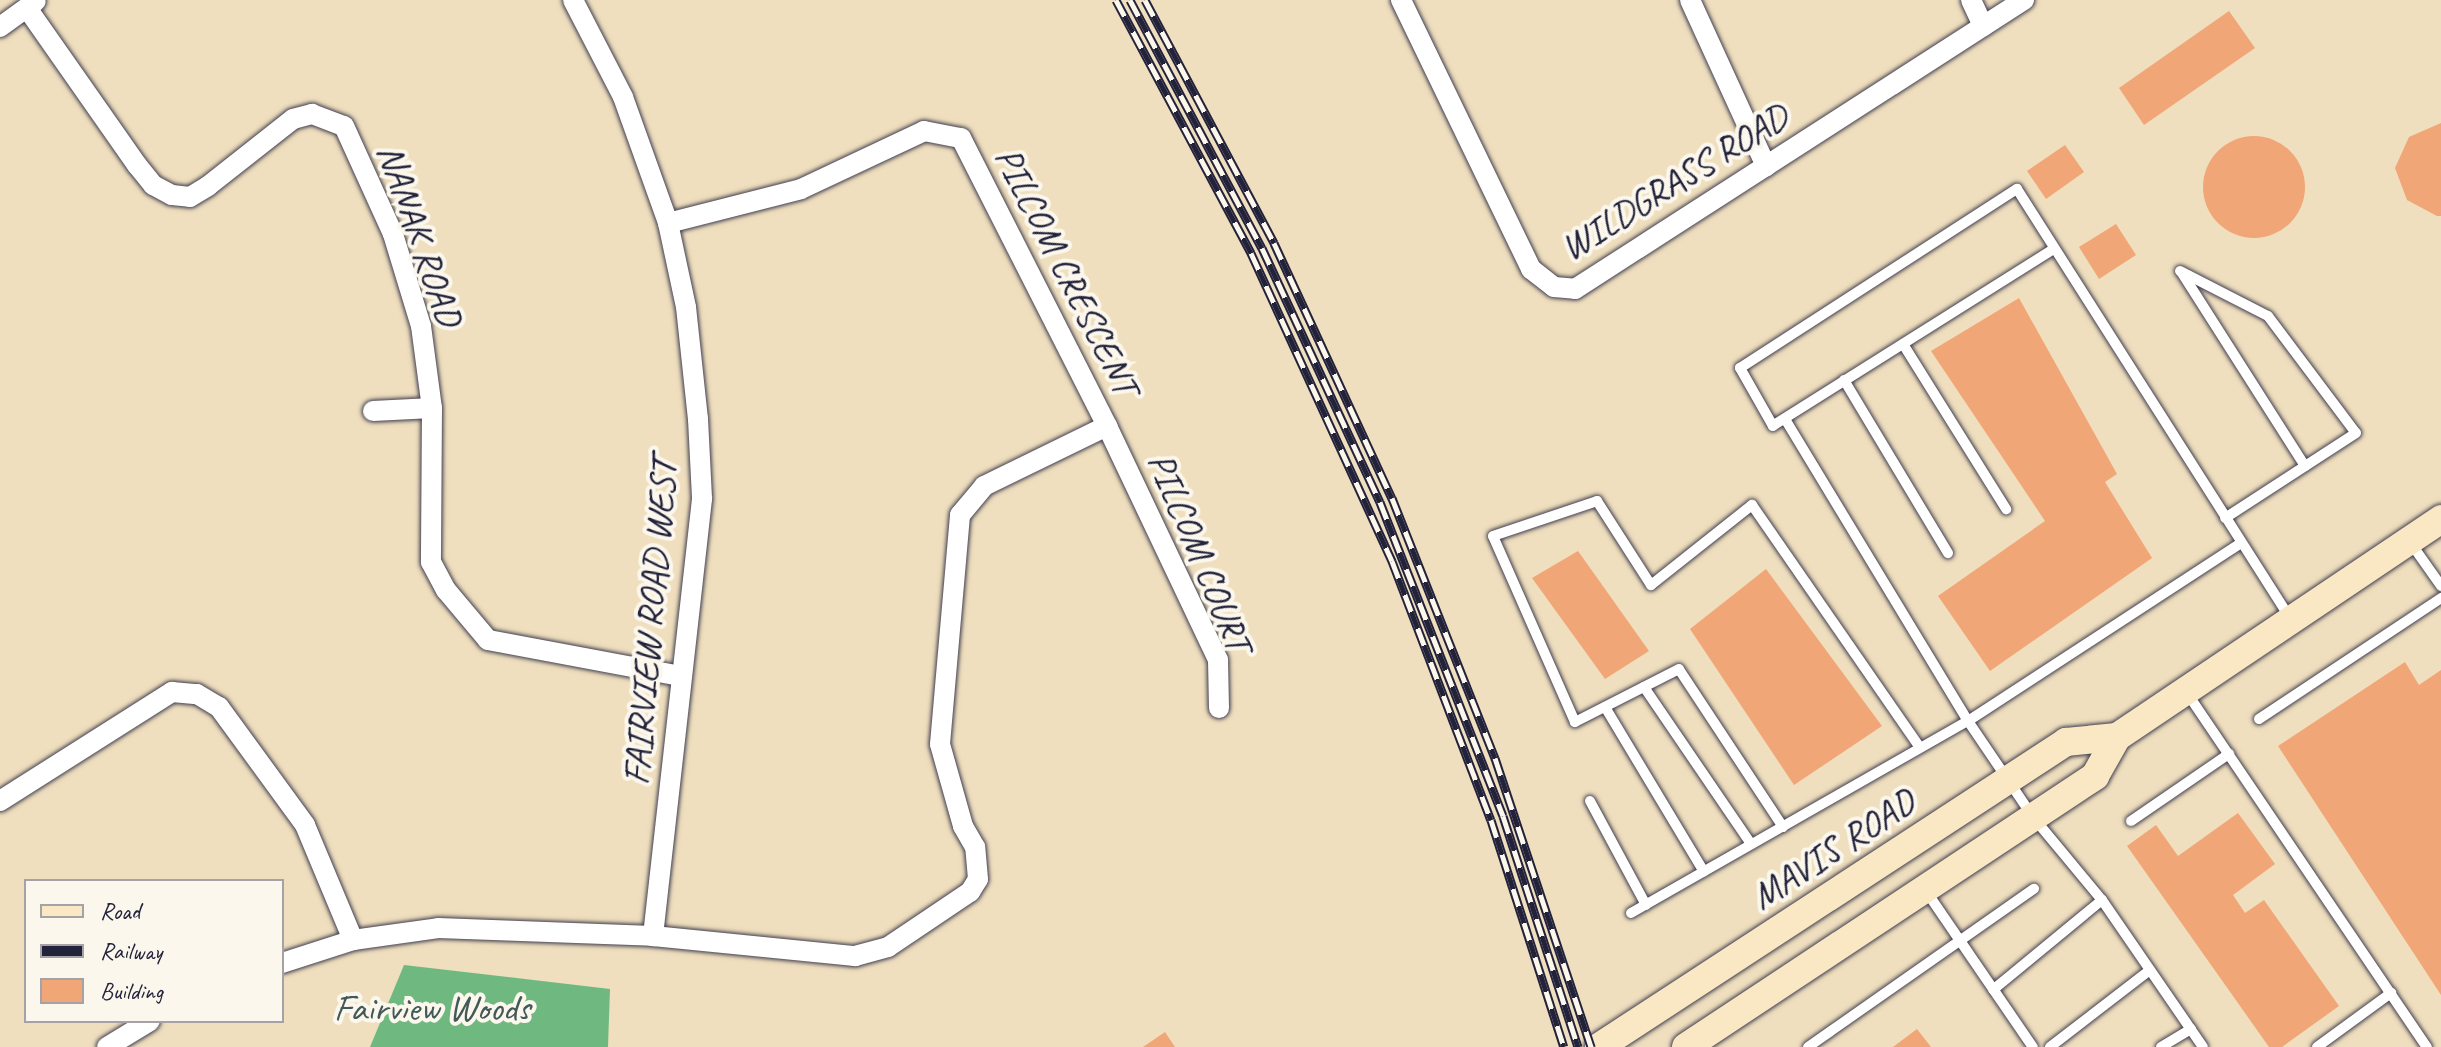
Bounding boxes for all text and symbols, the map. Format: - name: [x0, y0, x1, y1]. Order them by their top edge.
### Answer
- street label: WILDGRASS ROAD: [1551, 93, 1797, 271]
- street label: NANAK ROAD: [368, 138, 472, 332]
- street label: PILCOM CRESCENT: [985, 139, 1149, 403]
- street label: PILCOM COURT: [1138, 446, 1262, 658]
- street label: FAIRVIEW ROAD WEST: [613, 456, 687, 788]
- street label: MAVIS ROAD: [1742, 779, 1924, 919]
- legend: [24, 879, 284, 1023]
- text: Road: [100, 896, 140, 926]
- text: Railway: [100, 936, 162, 966]
- text: Building: [100, 976, 163, 1006]
- park label: Fairview Woods: [334, 985, 530, 1031]

